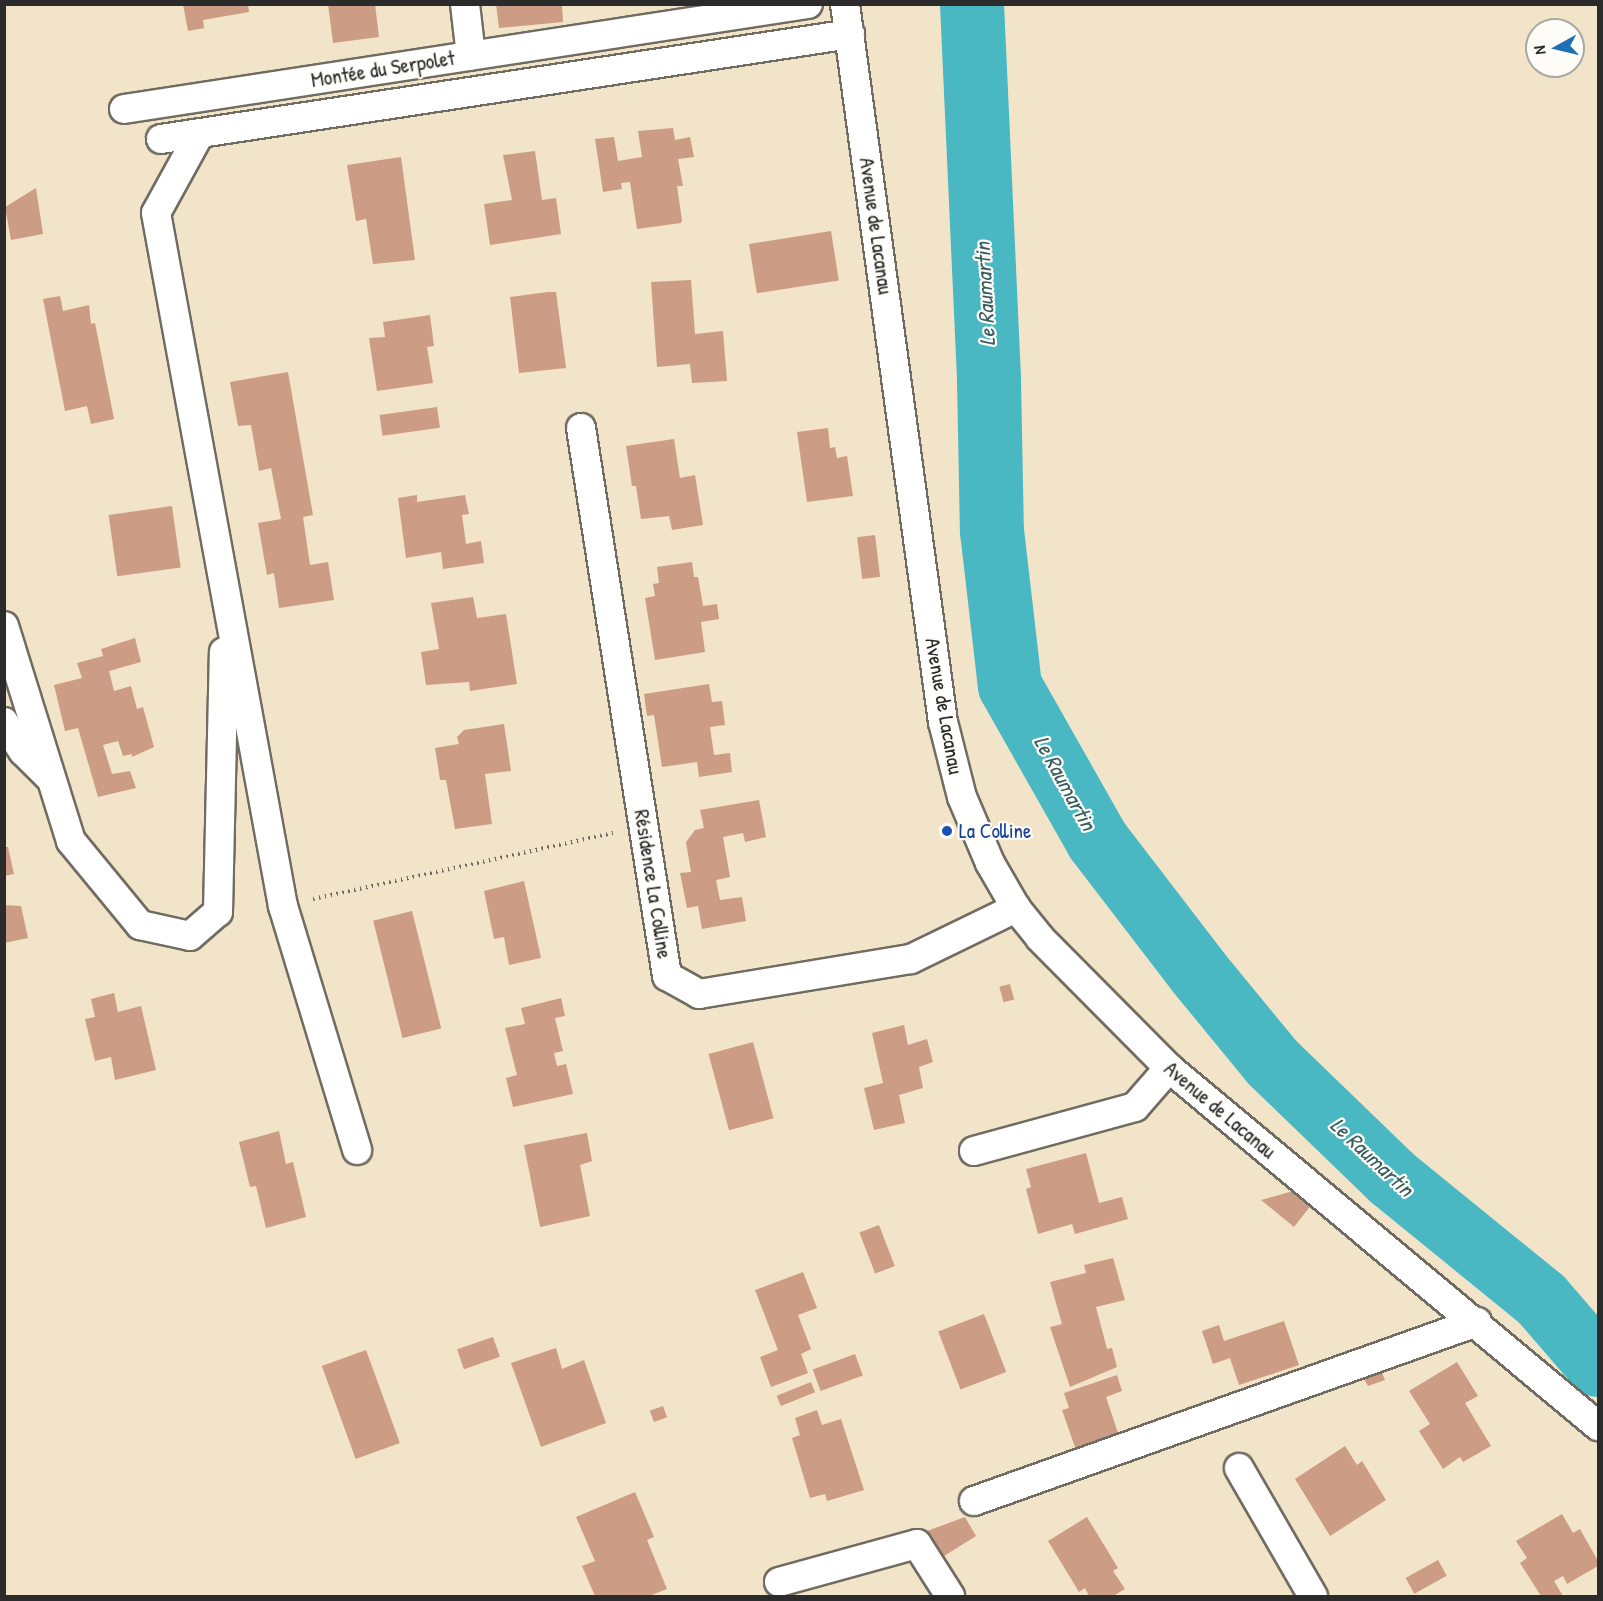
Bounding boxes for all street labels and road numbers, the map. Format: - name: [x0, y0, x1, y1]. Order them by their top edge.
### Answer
- street label: Montée du Serpolet: [309, 45, 457, 93]
- street label: Avenue de Lacanau: [854, 156, 898, 296]
- street label: Avenue de Lacanau: [920, 636, 968, 776]
- street label: Résidence La Colline: [629, 808, 677, 960]
- street label: Avenue de Lacanau: [1159, 1056, 1281, 1164]

